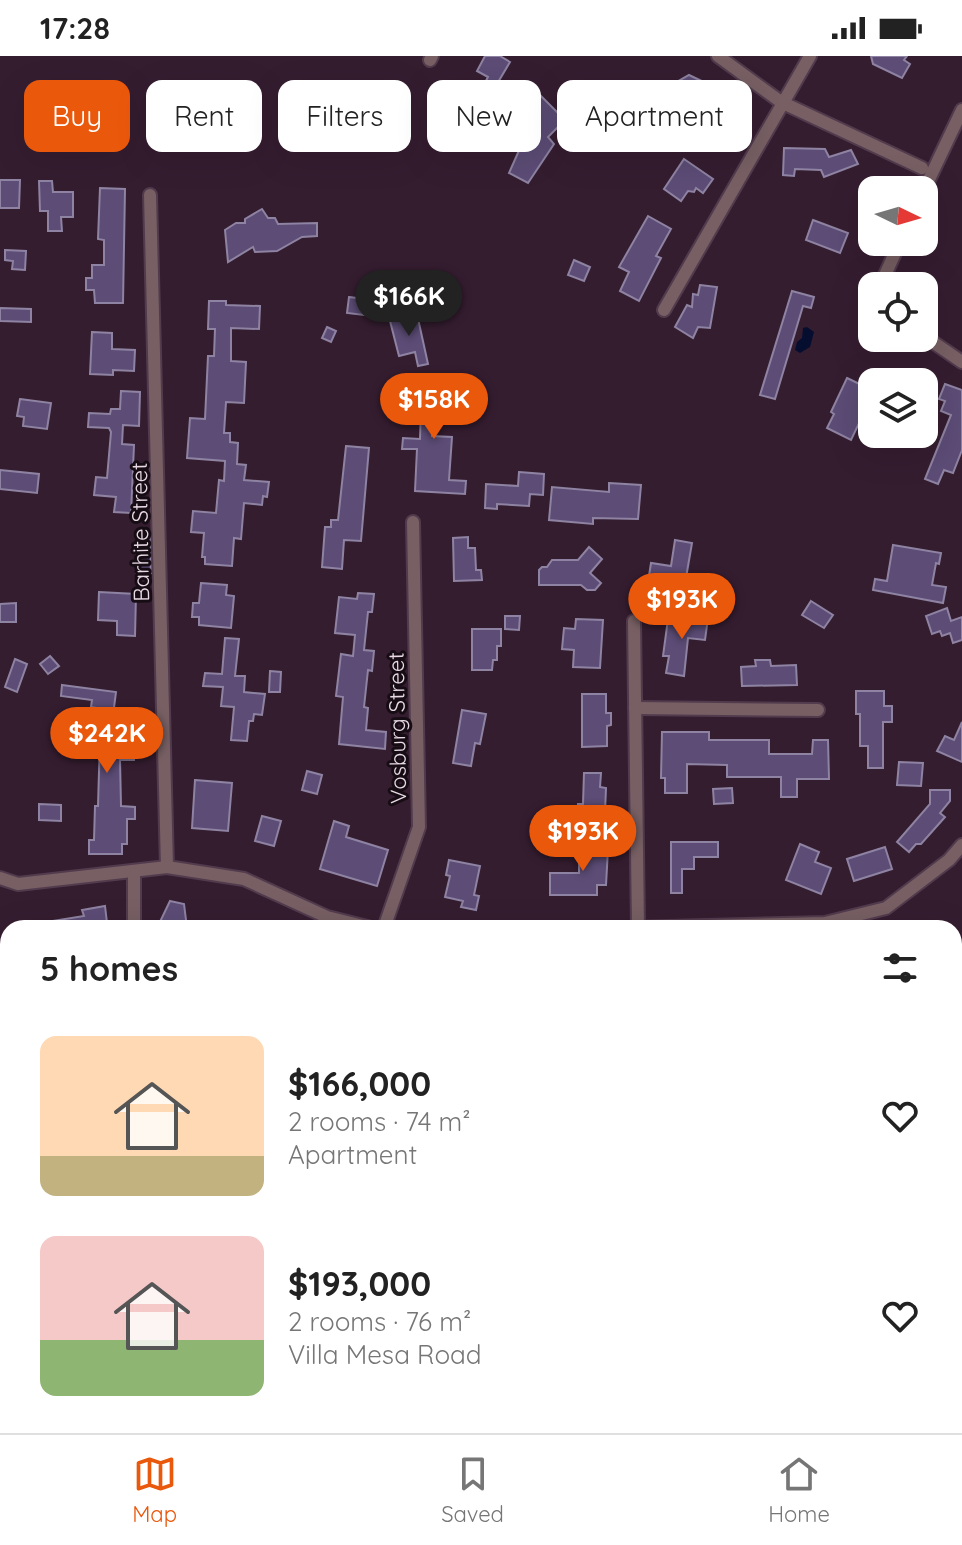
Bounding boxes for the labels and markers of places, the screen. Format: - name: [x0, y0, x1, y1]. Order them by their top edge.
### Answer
- pin: $166K: [353, 270, 465, 338]
- pin: $158K: [378, 373, 490, 441]
- pin: $193K: [626, 573, 738, 641]
- pin: $242K: [51, 707, 163, 775]
- pin: $193K: [527, 805, 639, 873]

